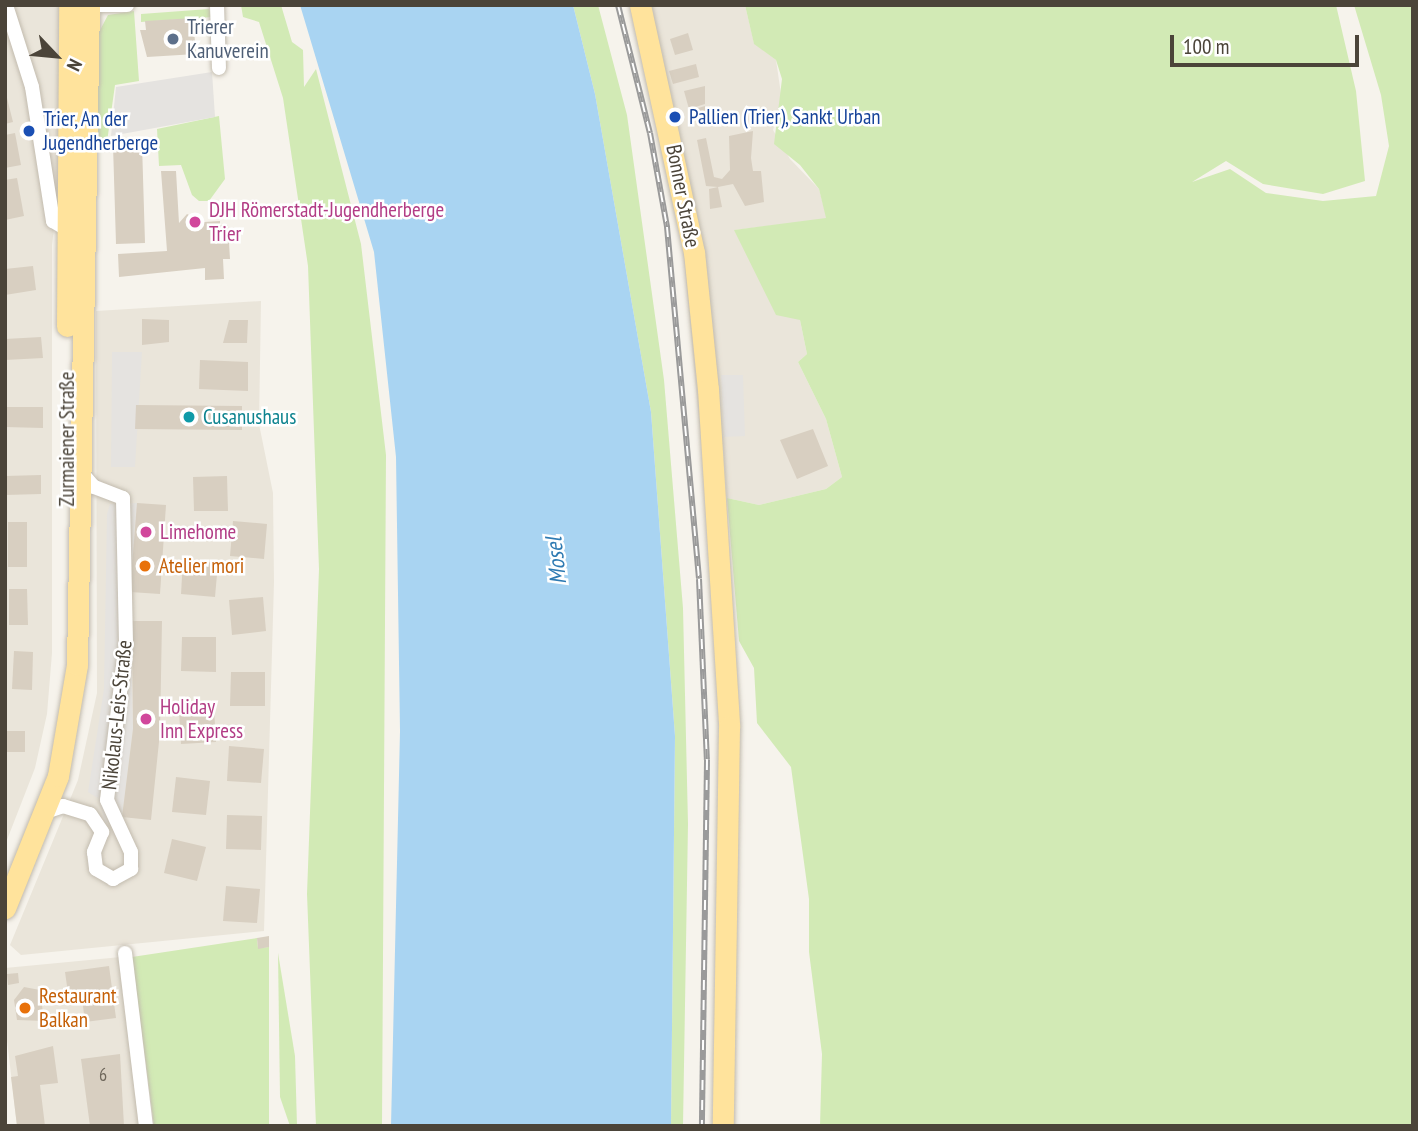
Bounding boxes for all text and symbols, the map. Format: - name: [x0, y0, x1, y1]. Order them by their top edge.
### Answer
- place label: Trierer Kanuverein: [187, 14, 269, 64]
- north arrow: [21, 21, 91, 91]
- scale bar: [1173, 21, 1362, 65]
- marker: Trierer Kanuverein: [165, 31, 181, 47]
- text: 100 m: [1183, 33, 1229, 60]
- text: N: [62, 55, 88, 75]
- place label: Pallien (Trier), Sankt Urban: [689, 104, 882, 130]
- place label: Trier, An der Jugendherberge: [43, 106, 158, 156]
- marker: Pallien (Trier), Sankt Urban: [667, 109, 683, 125]
- marker: Trier, An der Jugendherberge: [21, 123, 37, 139]
- street label: Bonner Straße: [661, 142, 705, 250]
- place label: DJH Römerstadt-Jugendherberge Trier: [209, 197, 444, 247]
- marker: DJH Römerstadt-Jugendherberge Trier: [187, 214, 203, 230]
- street label: Zurmaiener Straße: [54, 372, 80, 506]
- place label: Cusanushaus: [203, 404, 296, 430]
- marker: Cusanushaus: [181, 409, 197, 425]
- place label: Limehome: [160, 519, 236, 545]
- marker: Limehome: [138, 524, 154, 540]
- water label: Mosel: [540, 536, 572, 586]
- place label: Atelier mori: [159, 553, 244, 579]
- marker: Atelier mori: [137, 558, 153, 574]
- street label: Nikolaus-Leis-Straße: [97, 639, 137, 791]
- place label: Holiday Inn Express: [160, 694, 243, 744]
- marker: Holiday Inn Express: [138, 711, 154, 727]
- place label: Restaurant Balkan: [39, 983, 116, 1033]
- marker: Restaurant Balkan: [17, 1000, 33, 1016]
- house number: 6: [99, 1064, 107, 1086]

